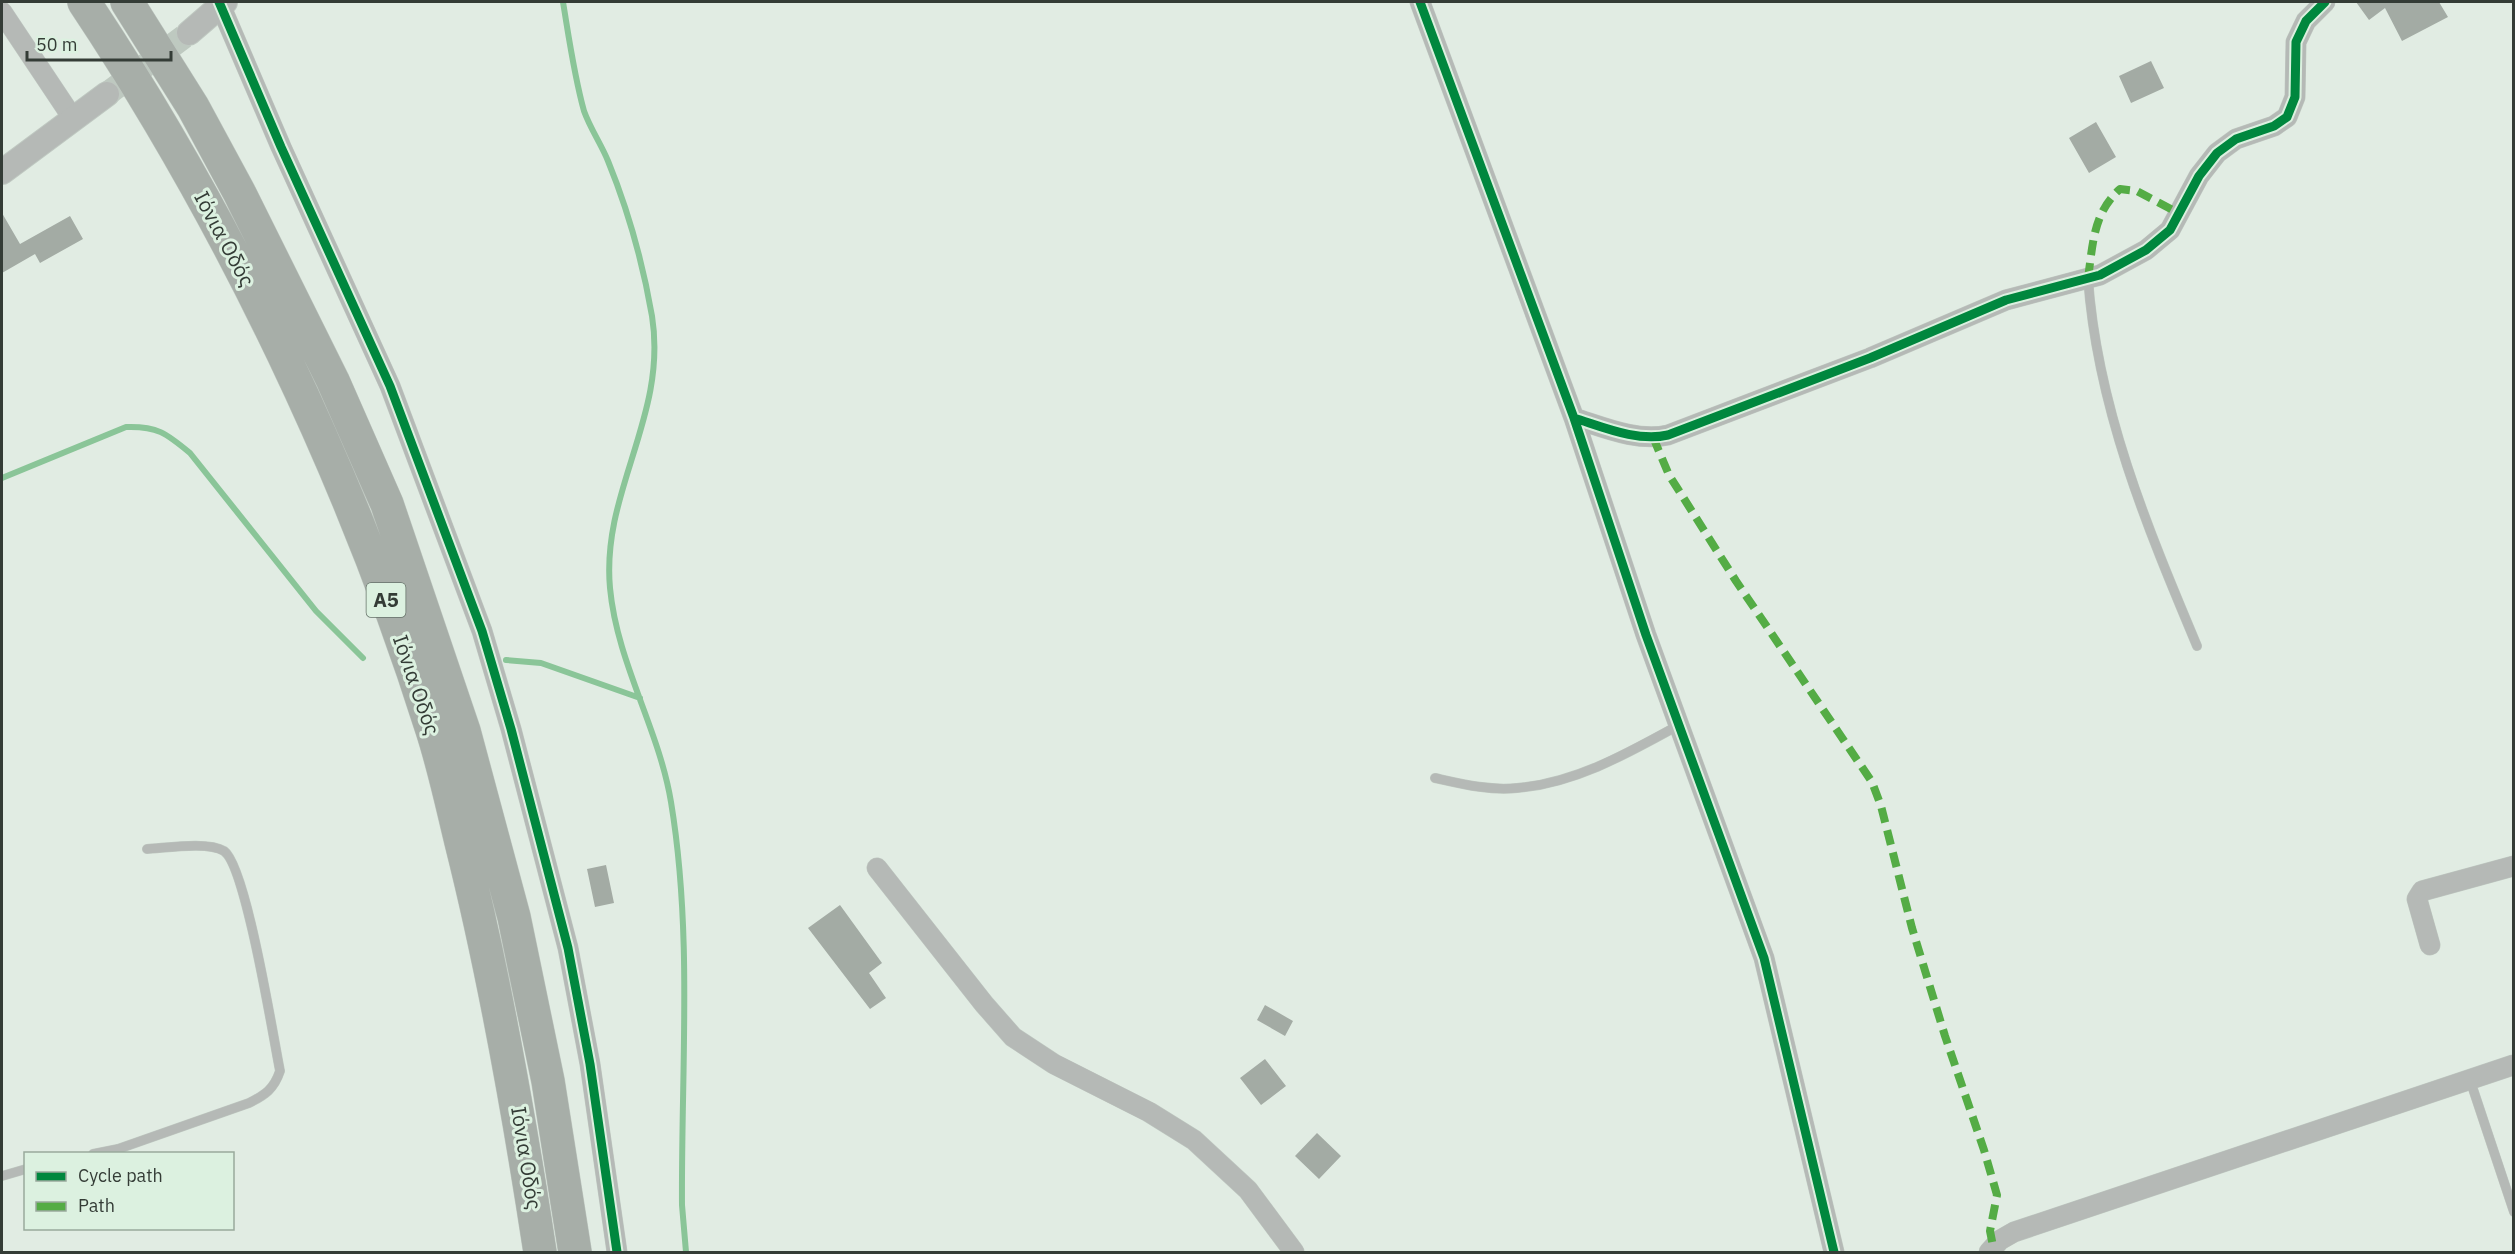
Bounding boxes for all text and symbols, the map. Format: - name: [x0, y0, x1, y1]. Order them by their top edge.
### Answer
- scale bar: [27, 24, 171, 62]
- text: 50 m: [36, 33, 78, 56]
- street label: Ιόνια Οδός: [188, 186, 262, 291]
- road number: Α5: [366, 583, 406, 617]
- street label: Ιόνια Οδός: [387, 631, 447, 738]
- street label: Ιόνια Οδός: [505, 1104, 549, 1211]
- legend: [24, 1152, 234, 1230]
- text: Cycle path: [78, 1164, 163, 1187]
- text: Path: [78, 1194, 115, 1217]

